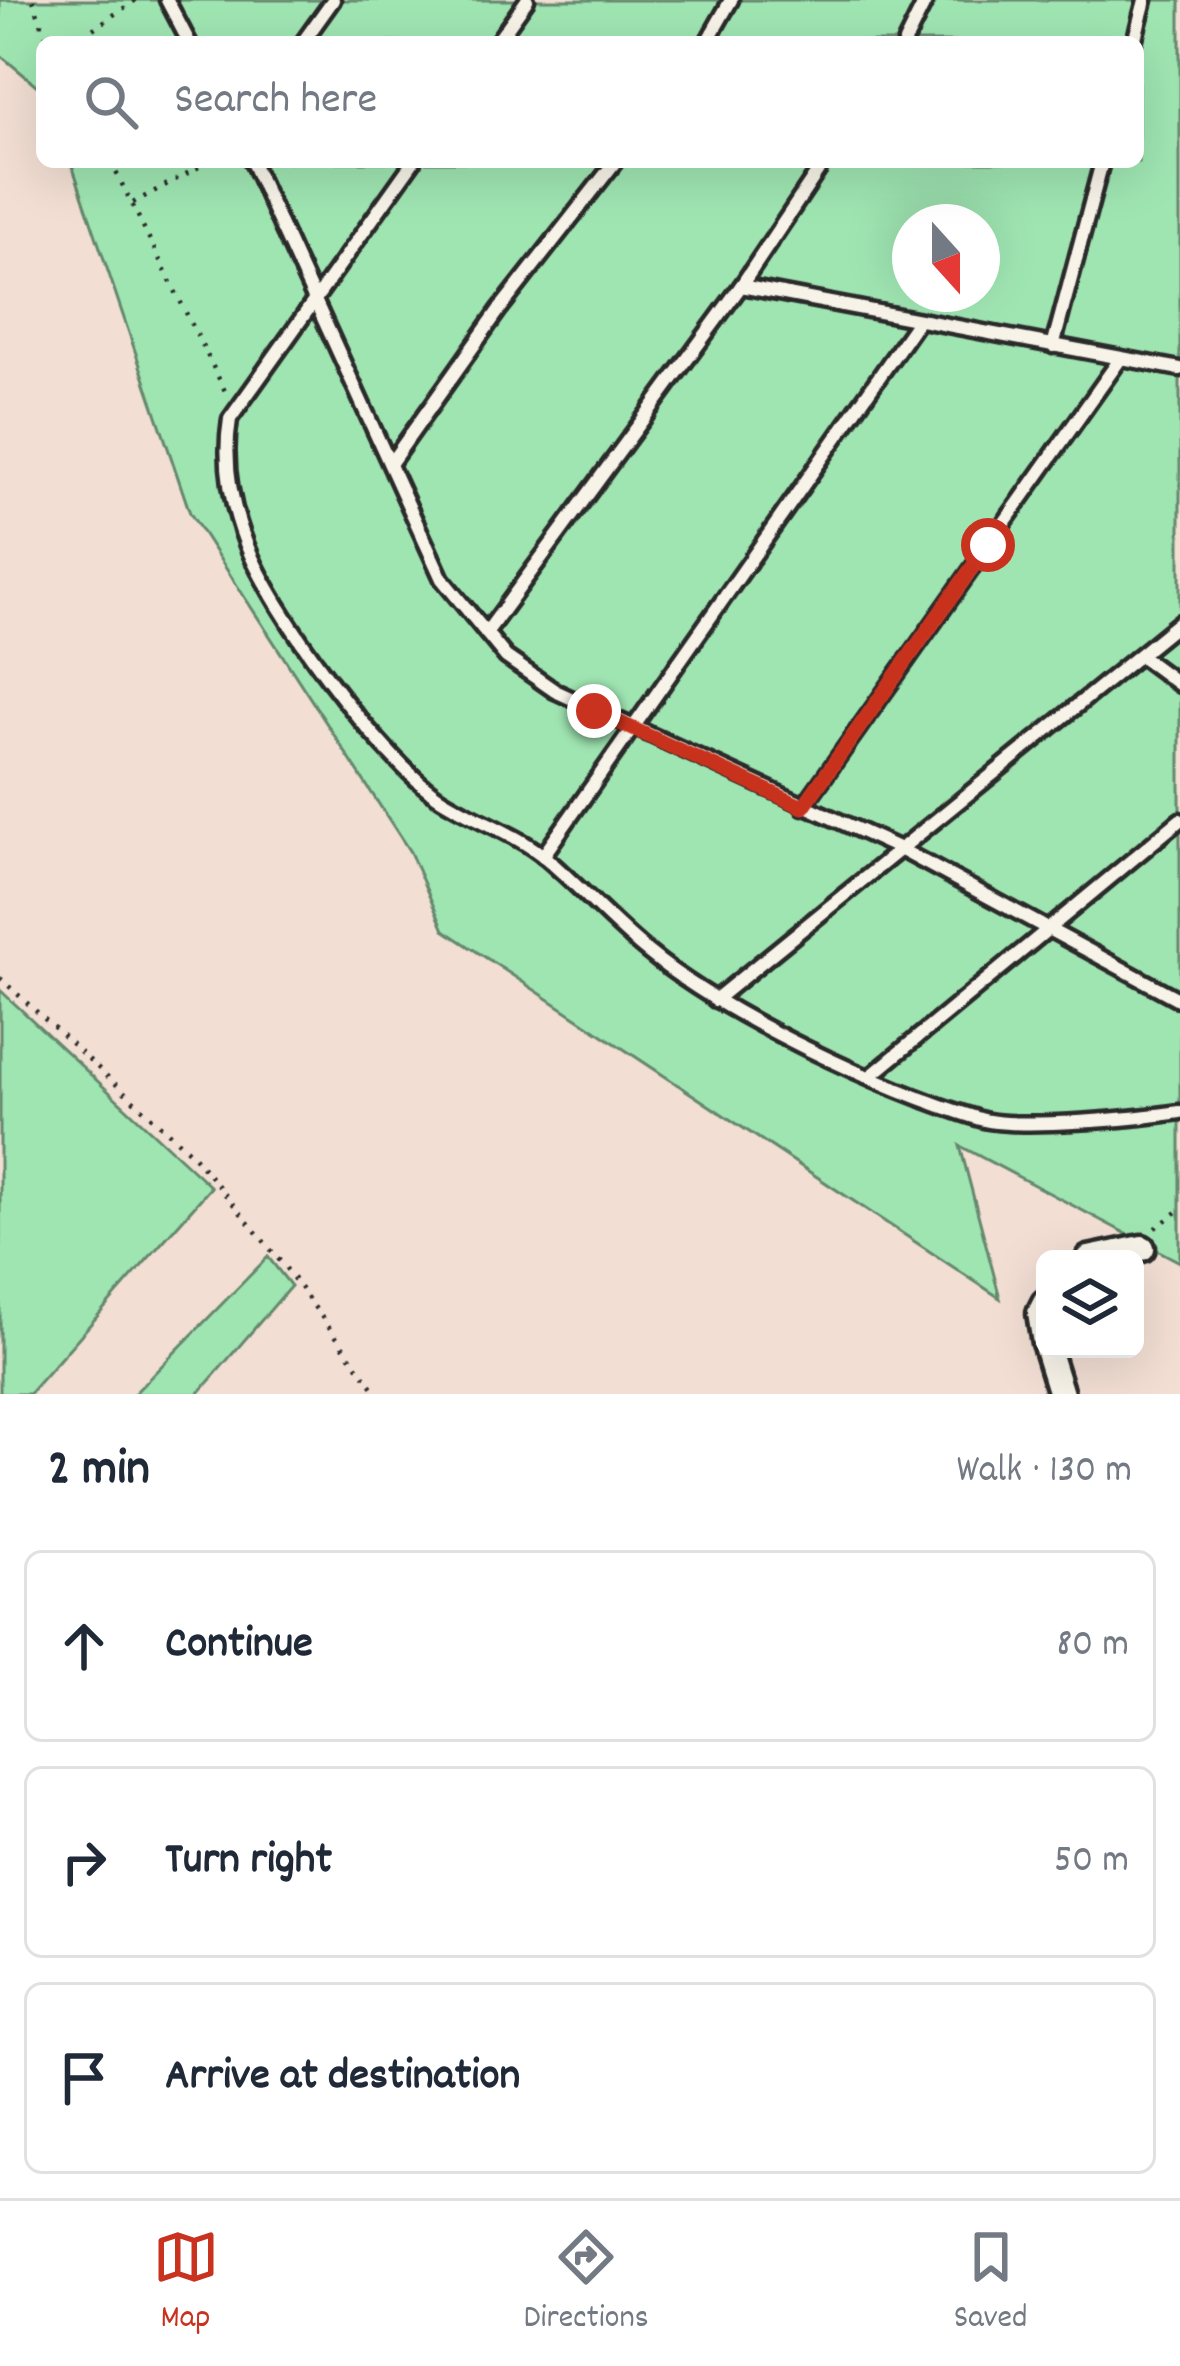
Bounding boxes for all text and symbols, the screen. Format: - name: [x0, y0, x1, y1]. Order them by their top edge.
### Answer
- search box: [36, 36, 1144, 168]
- icon: search: [78, 69, 144, 135]
- text: Search here: [174, 70, 377, 134]
- north arrow: [892, 204, 1000, 312]
- route start: [961, 518, 1015, 572]
- route end: [567, 684, 621, 738]
- map controls: [1036, 1250, 1144, 1358]
- button: layers: [1036, 1250, 1144, 1358]
- text: 2 min: [48, 1436, 150, 1508]
- text: Walk · 130 m: [956, 1445, 1132, 1500]
- icon: ahead: [51, 1613, 117, 1679]
- text: Continue: [165, 1614, 313, 1678]
- text: 80 m: [1056, 1619, 1129, 1674]
- icon: right: [51, 1829, 117, 1895]
- text: Turn right: [165, 1830, 332, 1894]
- text: 50 m: [1054, 1835, 1129, 1890]
- icon: arrive: [51, 2045, 117, 2111]
- text: Arrive at destination: [165, 2046, 520, 2110]
- tab: Map: [153, 2224, 219, 2343]
- tab: Directions: [524, 2224, 649, 2343]
- tab: Saved: [954, 2224, 1027, 2343]

